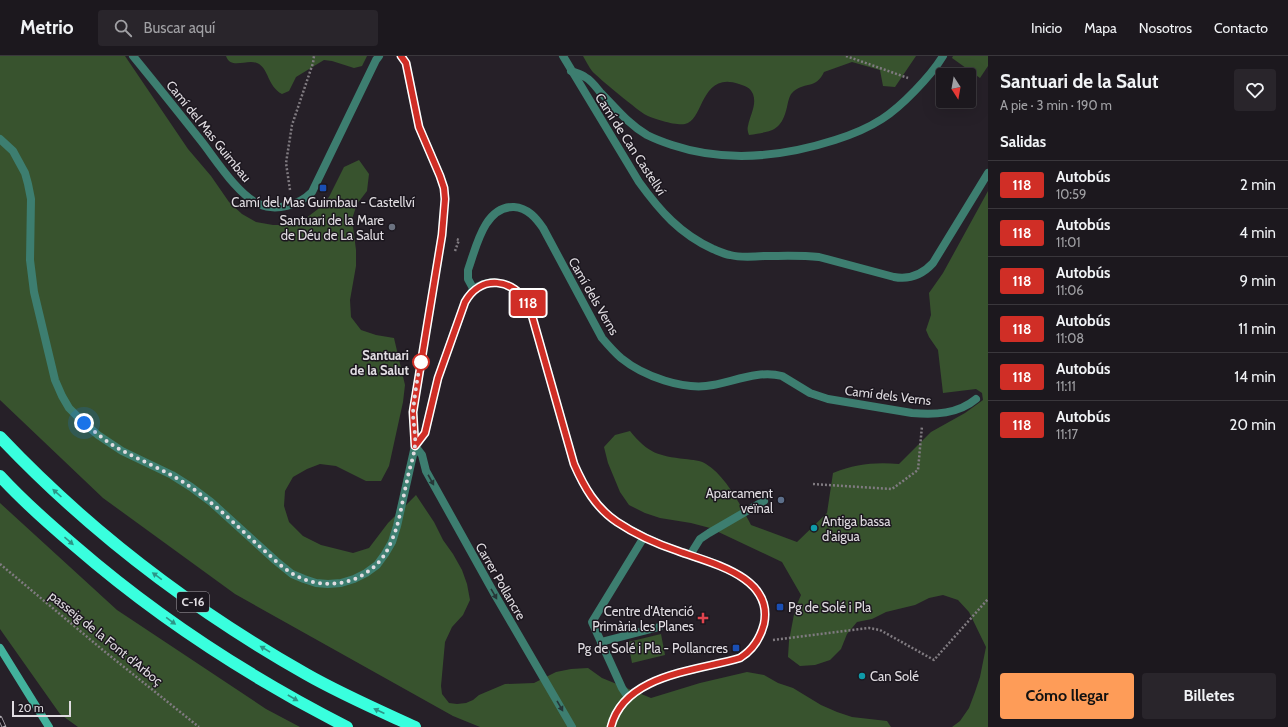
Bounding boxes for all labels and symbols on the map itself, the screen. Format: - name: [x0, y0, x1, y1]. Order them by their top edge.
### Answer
- north arrow: [936, 68, 976, 108]
- street label: Camí del Mas Guimbau: [163, 77, 255, 185]
- street label: Camí de Can Castellví: [592, 90, 670, 198]
- marker: Camí del Mas Guimbau - Castellví: [318, 183, 328, 193]
- place label: Camí del Mas Guimbau - Castellví: [231, 194, 415, 210]
- place label: Santuari de la Mare de Déu de La Salut: [279, 212, 385, 243]
- marker: Santuari de la Mare de Déu de La Salut: [387, 222, 397, 232]
- street label: Camí dels Verns: [565, 254, 623, 338]
- line badge: 118: [505, 290, 551, 316]
- place label: Santuari de la Salut: [350, 347, 410, 378]
- marker: Santuari de la Salut: [412, 353, 430, 371]
- street label: Camí dels Verns: [844, 382, 933, 408]
- your location: [74, 413, 94, 433]
- one-way arrow: [428, 475, 435, 486]
- place label: Aparcament veïnal: [706, 485, 774, 516]
- one-way arrow: [53, 489, 62, 498]
- marker: Aparcament veïnal: [776, 495, 786, 505]
- place label: Antiga bassa d'aigua: [822, 513, 891, 544]
- marker: Antiga bassa d'aigua: [809, 523, 819, 533]
- one-way arrow: [64, 536, 74, 545]
- street label: Carrer Pollancre: [472, 540, 530, 623]
- one-way arrow: [152, 572, 162, 580]
- street label: passeig de la Font d'Arboç: [46, 587, 166, 689]
- one-way arrow: [491, 588, 498, 600]
- road number: C-16: [177, 592, 209, 612]
- place label: Pg de Solé i Pla: [788, 599, 872, 615]
- marker: Pg de Solé i Pla: [775, 602, 785, 612]
- place label: Centre d'Atenció Primària les Planes: [592, 603, 695, 634]
- marker: Centre d'Atenció Primària les Planes: [697, 612, 709, 624]
- one-way arrow: [166, 617, 176, 625]
- place label: Pg de Solé i Pla - Pollancres: [578, 640, 729, 656]
- marker: Pg de Solé i Pla - Pollancres: [731, 643, 741, 653]
- one-way arrow: [259, 646, 271, 653]
- place label: Can Solé: [870, 668, 919, 684]
- marker: Can Solé: [857, 671, 867, 681]
- one-way arrow: [287, 695, 299, 702]
- scale bar: [12, 699, 71, 718]
- one-way arrow: [556, 701, 564, 711]
- one-way arrow: [373, 708, 385, 714]

